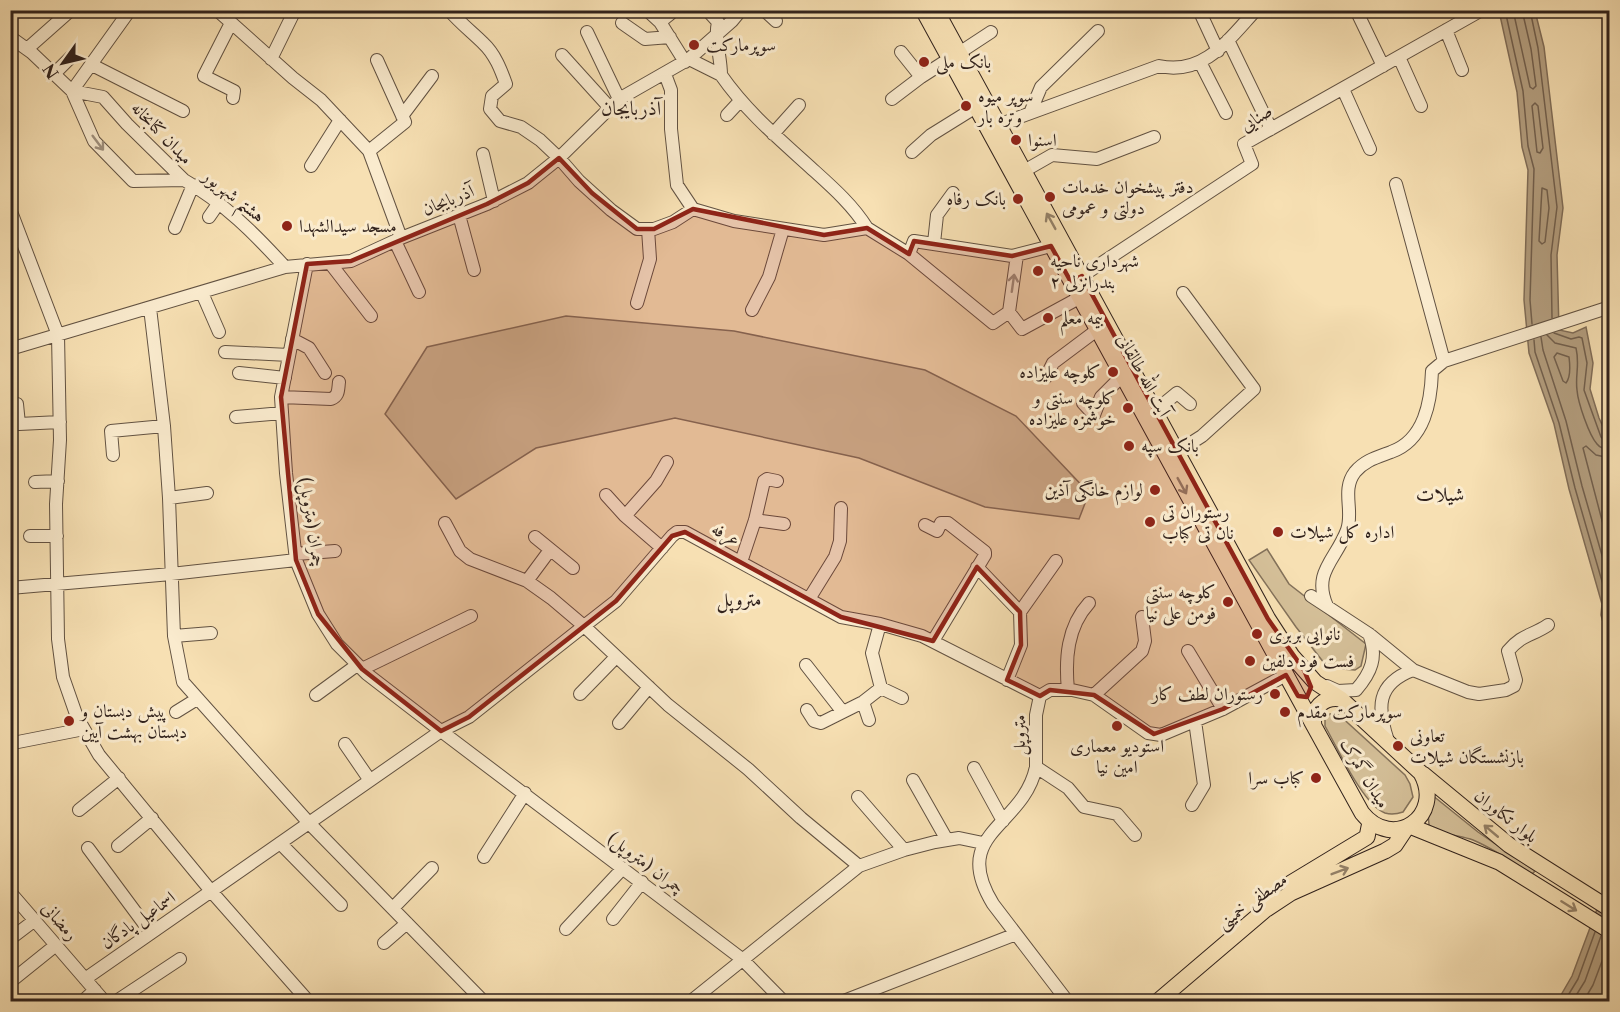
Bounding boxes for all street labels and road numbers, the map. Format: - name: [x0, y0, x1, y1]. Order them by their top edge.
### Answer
- street label: میدان کتابخانه: [127, 97, 197, 169]
- street label: صنایی: [1236, 99, 1277, 137]
- street label: هشتم شهریور: [193, 164, 269, 233]
- street label: آذربایجان: [419, 179, 479, 220]
- street label: آیت الله طالقانی: [1111, 328, 1179, 423]
- street label: چمران (متروپل): [292, 476, 330, 568]
- street label: عرفه: [707, 517, 744, 552]
- street label: متروپل: [1008, 715, 1032, 756]
- street label: میدان گمرک: [1335, 734, 1394, 812]
- street label: بلوار تکاوران: [1470, 784, 1542, 848]
- street label: چمران (متروپل): [602, 827, 688, 900]
- street label: مصطفی خمینی: [1213, 868, 1293, 935]
- street label: اسماعیل پادگان: [96, 886, 181, 955]
- street label: رمضانی: [37, 897, 83, 945]

